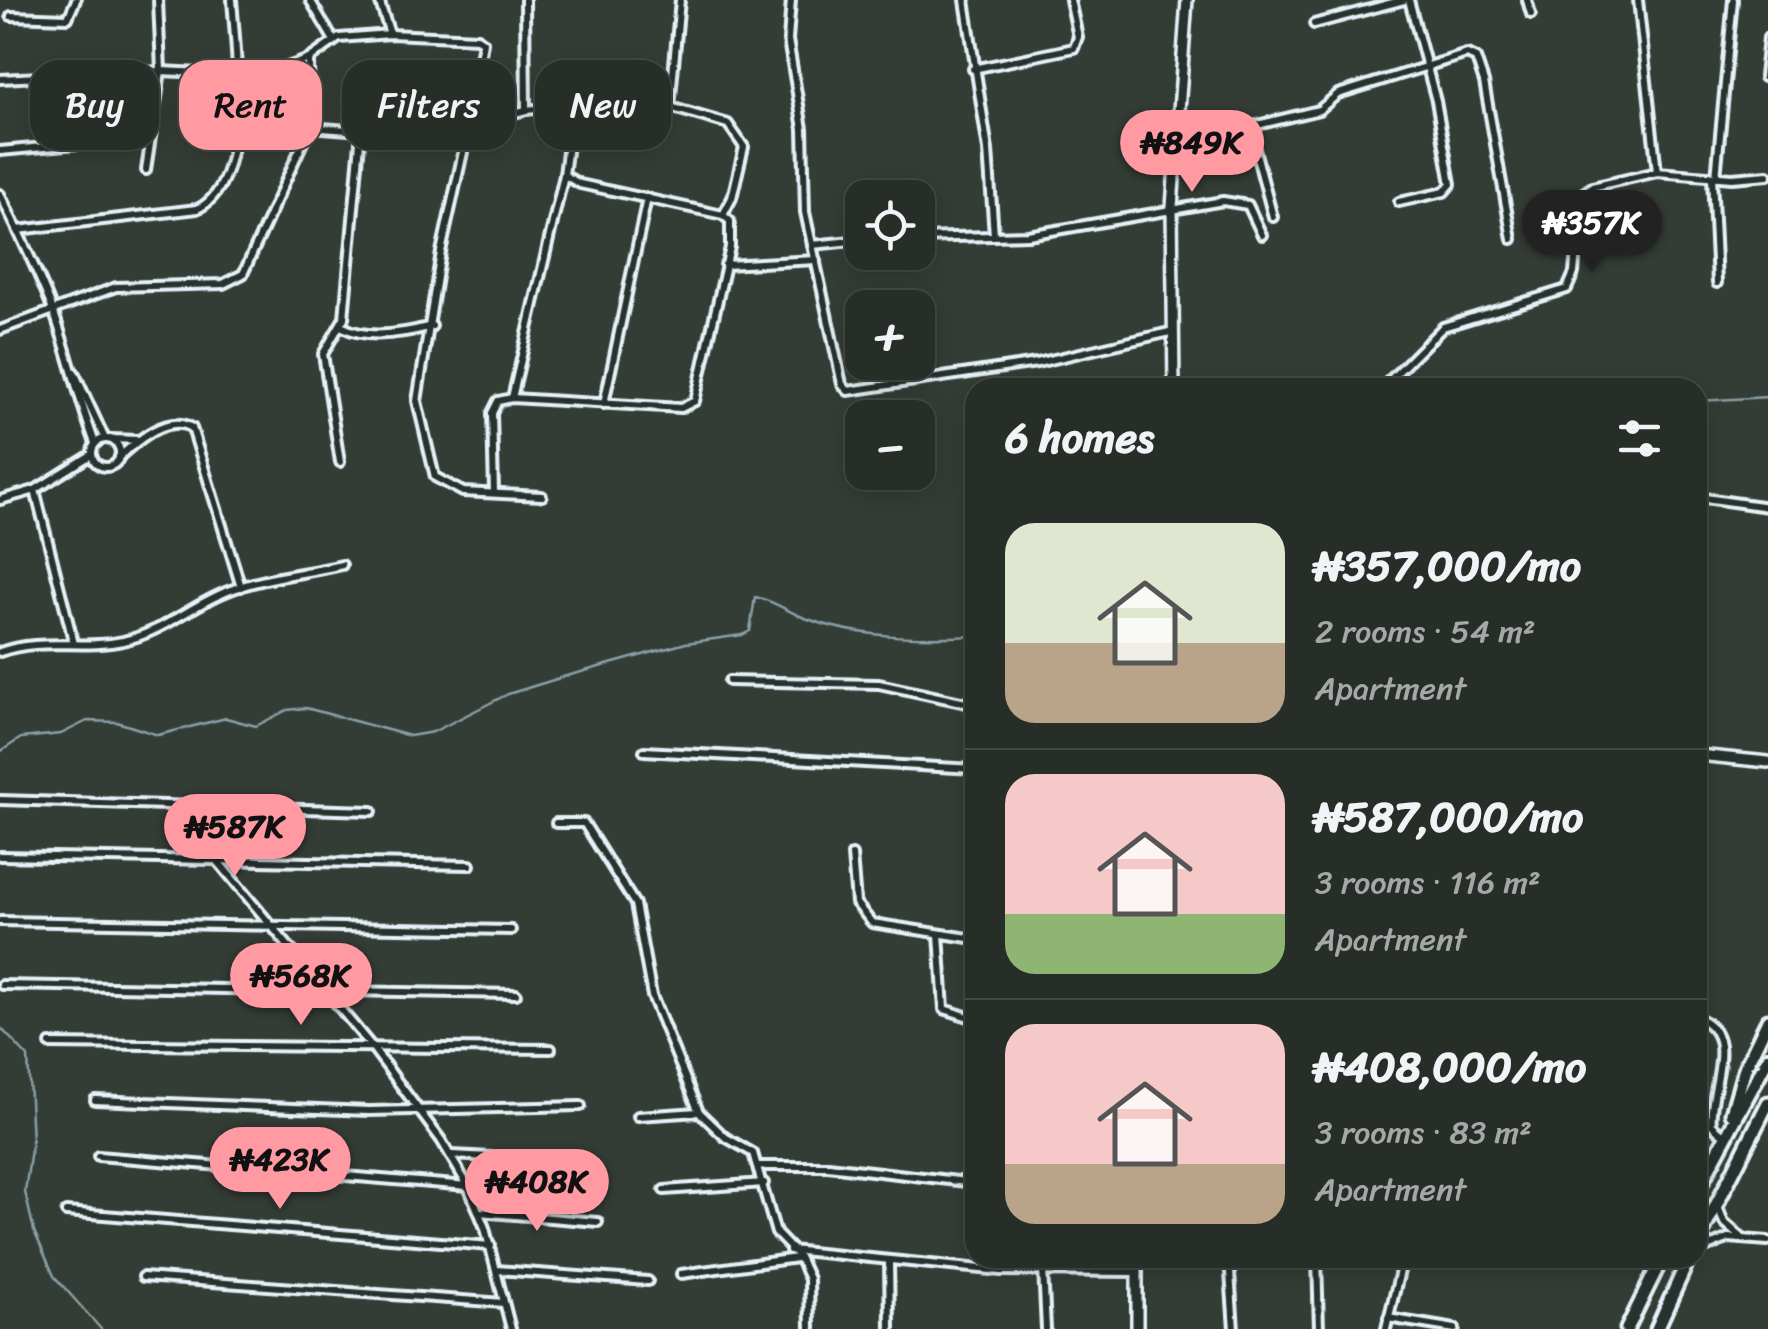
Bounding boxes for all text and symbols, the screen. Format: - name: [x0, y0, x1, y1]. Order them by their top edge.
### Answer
- chip: Buy: [30, 60, 159, 150]
- chip: Rent: [179, 60, 322, 150]
- chip: Filters: [342, 60, 515, 150]
- chip: New: [535, 60, 671, 150]
- pin: ₦849K: [1122, 110, 1262, 195]
- text: ₦849K: [1142, 114, 1242, 171]
- map controls: [845, 180, 935, 490]
- button: locate: [845, 180, 935, 270]
- pin: ₦357K: [1522, 190, 1662, 275]
- text: ₦357K: [1544, 194, 1640, 251]
- button: +: [845, 290, 935, 380]
- button: −: [845, 400, 935, 490]
- text: 6 homes: [1005, 401, 1154, 475]
- icon: filters: [1612, 411, 1667, 466]
- text: ₦357,000/mo: [1315, 529, 1581, 603]
- icon: home: [1085, 563, 1205, 683]
- text: 2 rooms · 54 m²: [1315, 603, 1535, 660]
- text: Apartment: [1315, 660, 1466, 717]
- text: ₦587,000/mo: [1315, 780, 1583, 854]
- pin: ₦587K: [165, 794, 305, 879]
- text: ₦587K: [186, 798, 284, 855]
- icon: home: [1085, 814, 1205, 934]
- text: 3 rooms · 116 m²: [1315, 854, 1541, 911]
- text: Apartment: [1315, 911, 1466, 968]
- pin: ₦568K: [231, 943, 371, 1028]
- text: ₦568K: [252, 947, 350, 1004]
- text: ₦408,000/mo: [1315, 1030, 1586, 1104]
- icon: home: [1085, 1064, 1205, 1184]
- text: 3 rooms · 83 m²: [1315, 1104, 1532, 1161]
- pin: ₦423K: [210, 1127, 350, 1212]
- text: ₦423K: [232, 1131, 328, 1188]
- pin: ₦408K: [467, 1149, 607, 1234]
- text: ₦408K: [487, 1153, 587, 1210]
- text: Apartment: [1315, 1161, 1466, 1218]

